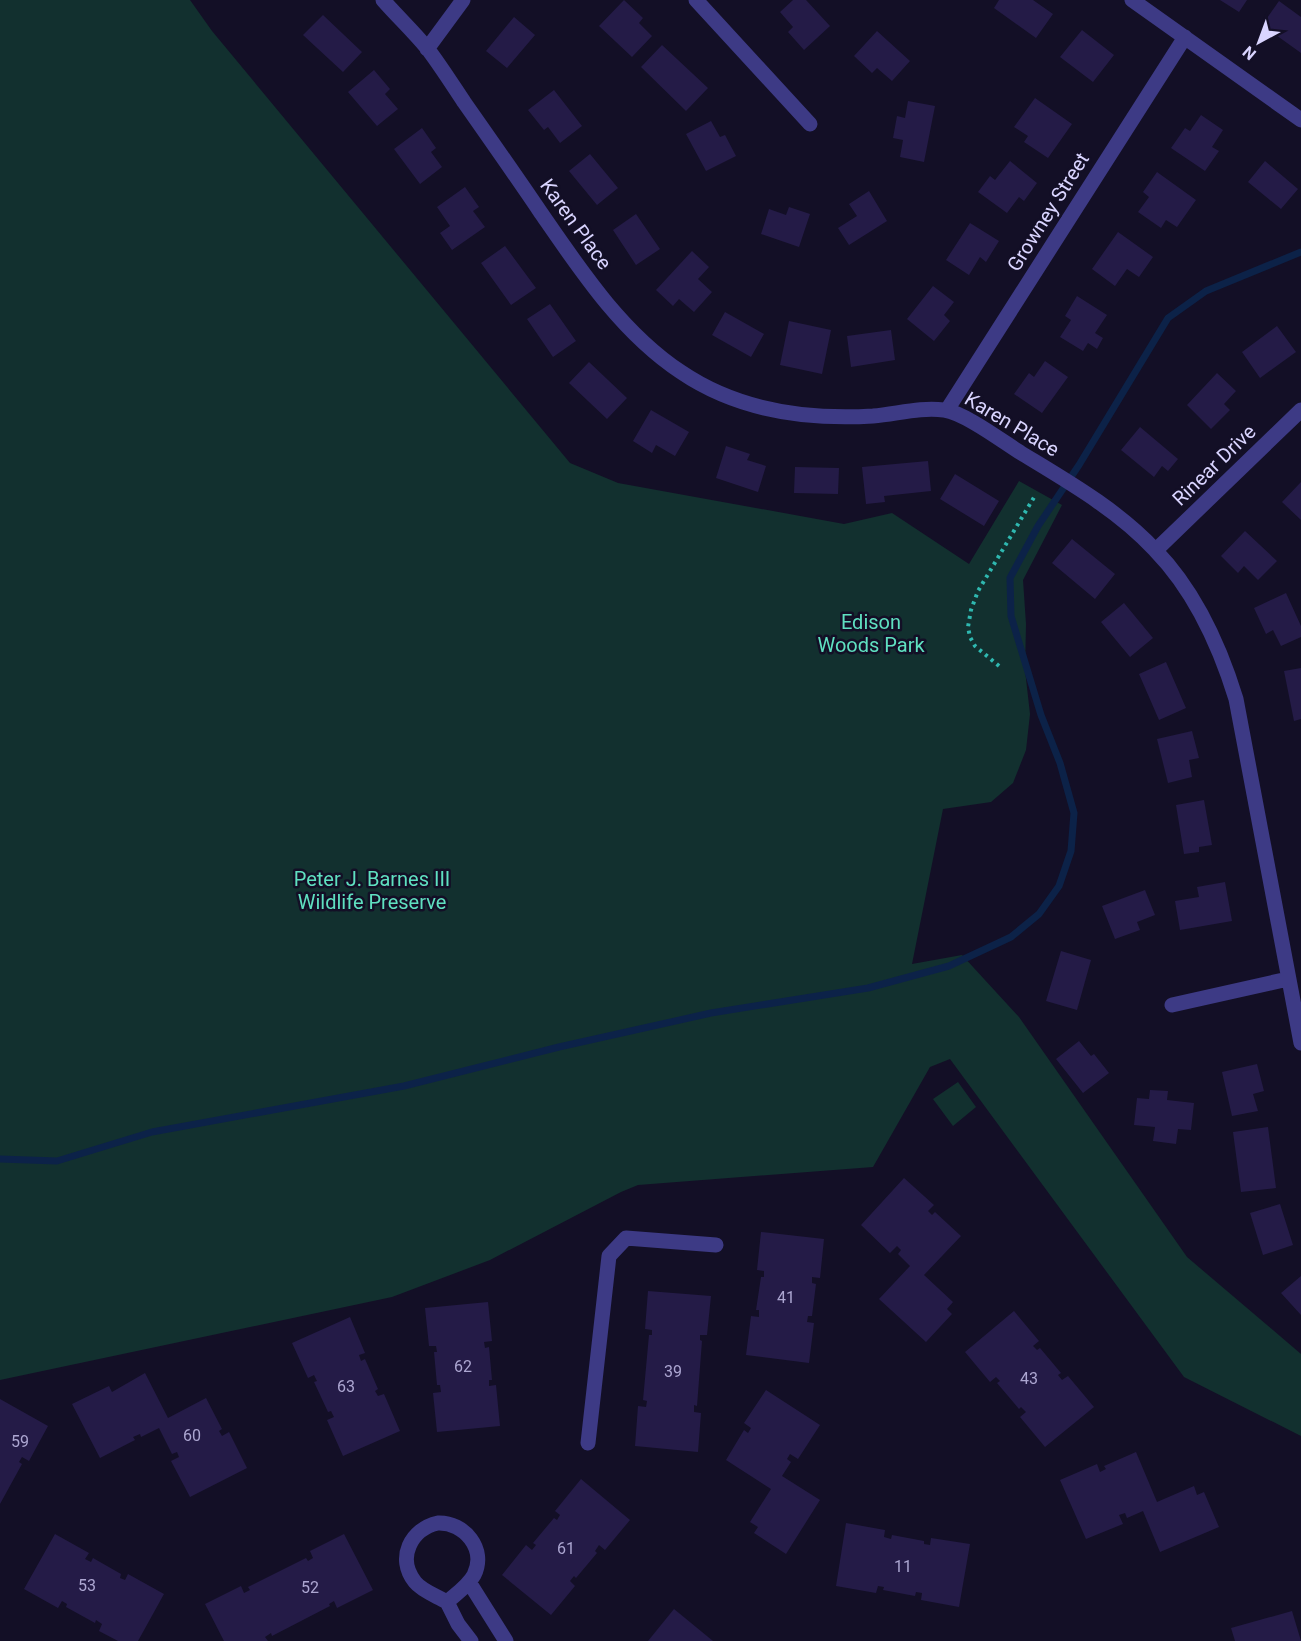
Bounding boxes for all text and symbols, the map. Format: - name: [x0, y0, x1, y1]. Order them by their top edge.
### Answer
- north arrow: [1229, 12, 1289, 72]
- text: N: [1239, 42, 1260, 64]
- street label: Growney Street: [1002, 148, 1094, 276]
- street label: Karen Place: [535, 174, 617, 274]
- street label: Karen Place: [960, 386, 1064, 462]
- street label: Rinear Drive: [1167, 419, 1261, 511]
- park label: Edison Woods Park: [817, 610, 925, 657]
- park label: Peter J. Barnes III Wildlife Preserve: [294, 867, 450, 914]
- house number: 41: [777, 1288, 795, 1307]
- house number: 62: [454, 1357, 472, 1376]
- house number: 39: [664, 1362, 682, 1381]
- house number: 43: [1020, 1369, 1038, 1388]
- house number: 63: [337, 1377, 355, 1396]
- house number: 60: [183, 1426, 201, 1445]
- house number: 59: [11, 1432, 29, 1451]
- house number: 61: [557, 1539, 575, 1558]
- house number: 11: [894, 1557, 912, 1576]
- house number: 53: [78, 1576, 96, 1595]
- house number: 52: [301, 1578, 319, 1597]

